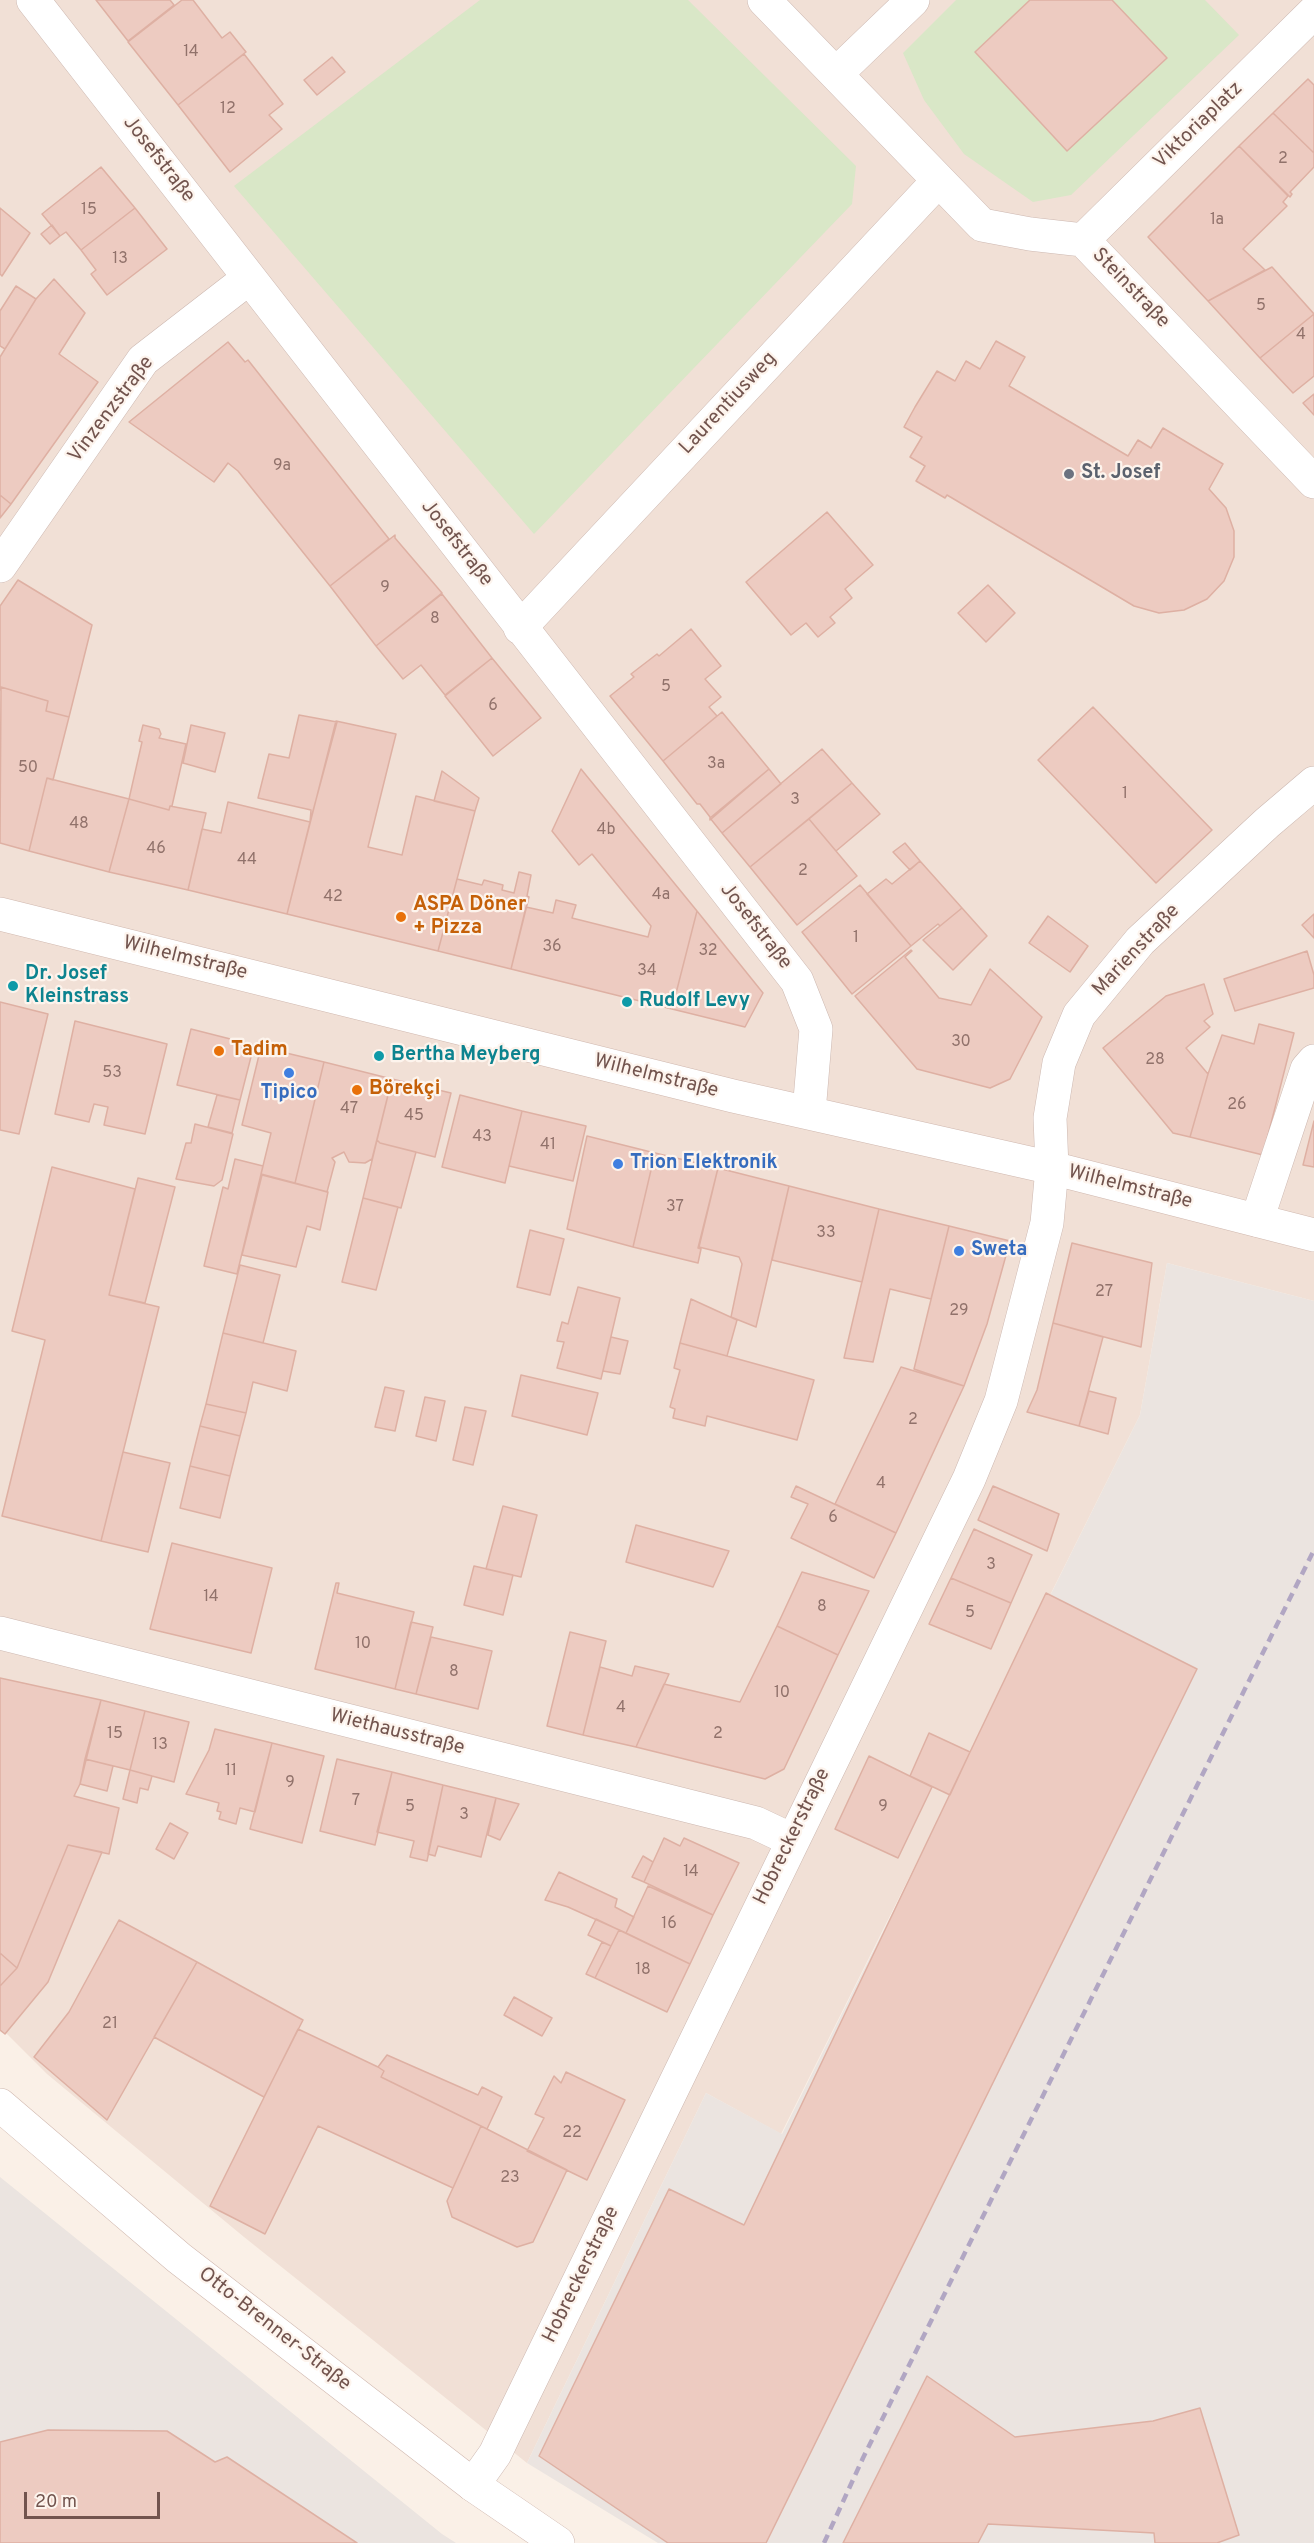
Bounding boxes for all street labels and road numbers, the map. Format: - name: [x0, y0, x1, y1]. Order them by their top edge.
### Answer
- street label: Viktoriaplatz: [1149, 78, 1249, 174]
- street label: Josefstraße: [117, 112, 199, 208]
- street label: Steinstraße: [1086, 244, 1174, 334]
- street label: Laurentiusweg: [675, 348, 783, 460]
- street label: Vinzenzstraße: [64, 352, 160, 468]
- street label: Josefstraße: [415, 496, 497, 592]
- street label: Josefstraße: [714, 879, 796, 975]
- street label: Marienstraße: [1088, 900, 1186, 1002]
- street label: Wilhelmstraße: [120, 932, 250, 986]
- street label: Wilhelmstraße: [591, 1050, 721, 1104]
- street label: Wilhelmstraße: [1065, 1161, 1195, 1215]
- street label: Wiethausstraße: [327, 1705, 467, 1761]
- street label: Hobreckerstraße: [750, 1765, 836, 1909]
- street label: Hobreckerstraße: [539, 2203, 625, 2347]
- street label: Otto-Brenner-Straße: [193, 2263, 355, 2397]

